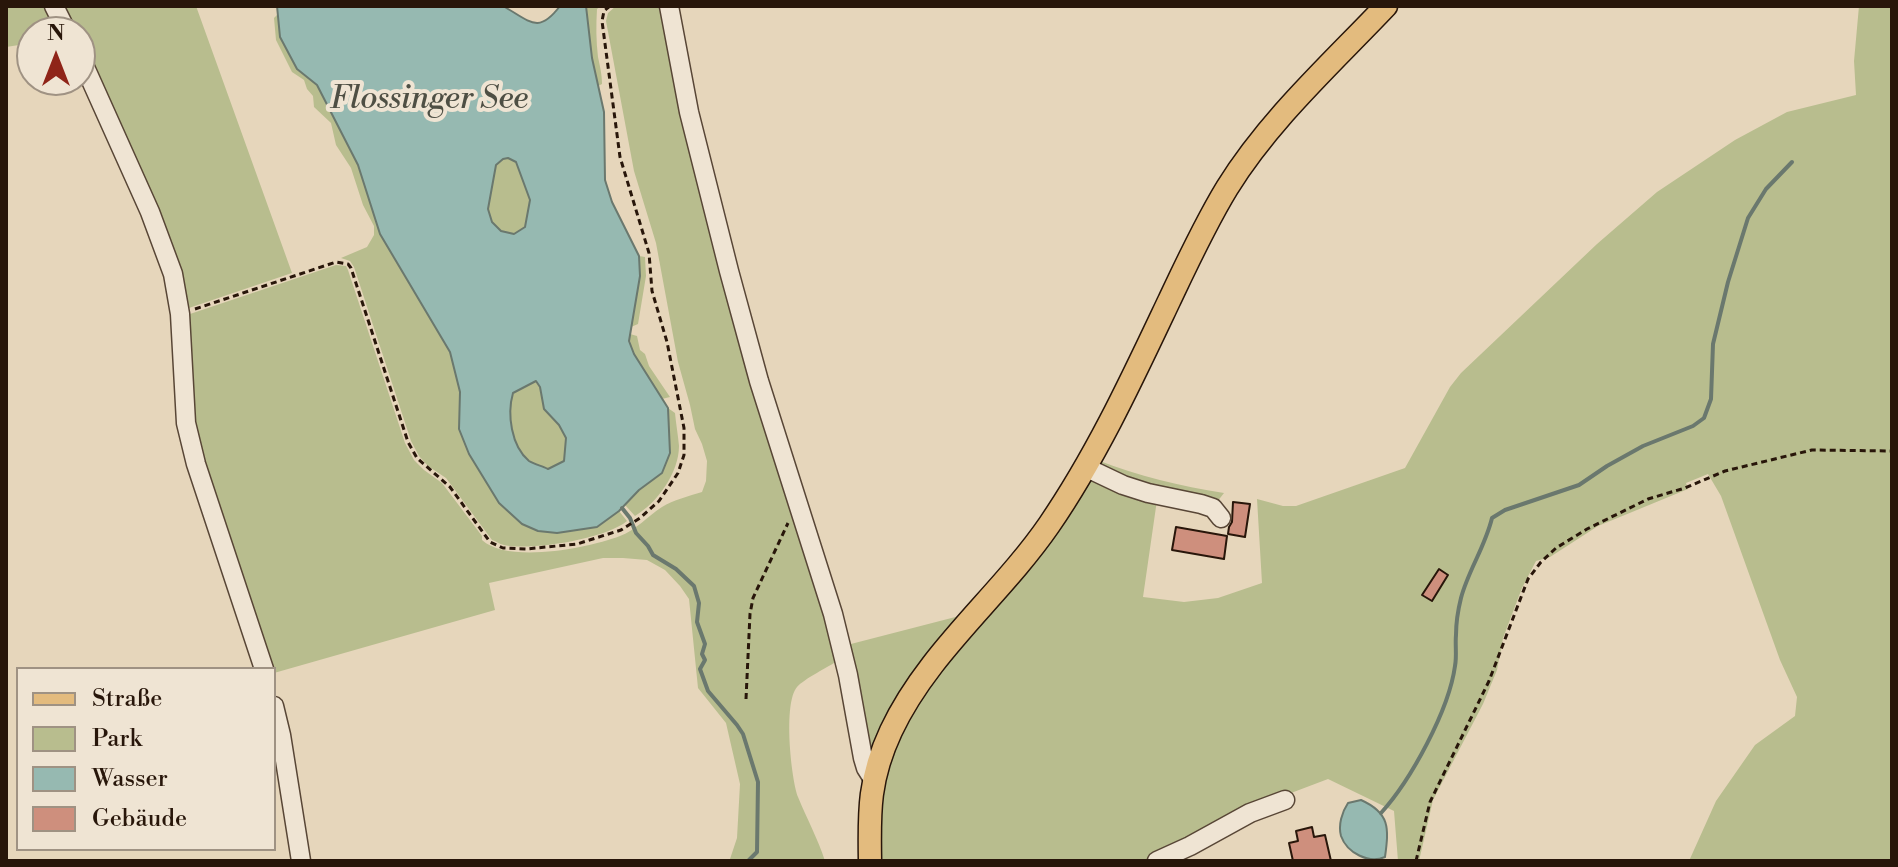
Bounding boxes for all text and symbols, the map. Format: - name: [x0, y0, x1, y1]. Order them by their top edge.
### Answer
- north arrow: [16, 16, 96, 96]
- text: N: [47, 20, 65, 47]
- water label: Flossinger See: [330, 81, 528, 119]
- legend: [16, 667, 276, 851]
- text: Straße: [92, 684, 162, 714]
- text: Park: [92, 724, 142, 754]
- text: Wasser: [92, 764, 168, 794]
- text: Gebäude: [92, 804, 187, 834]

